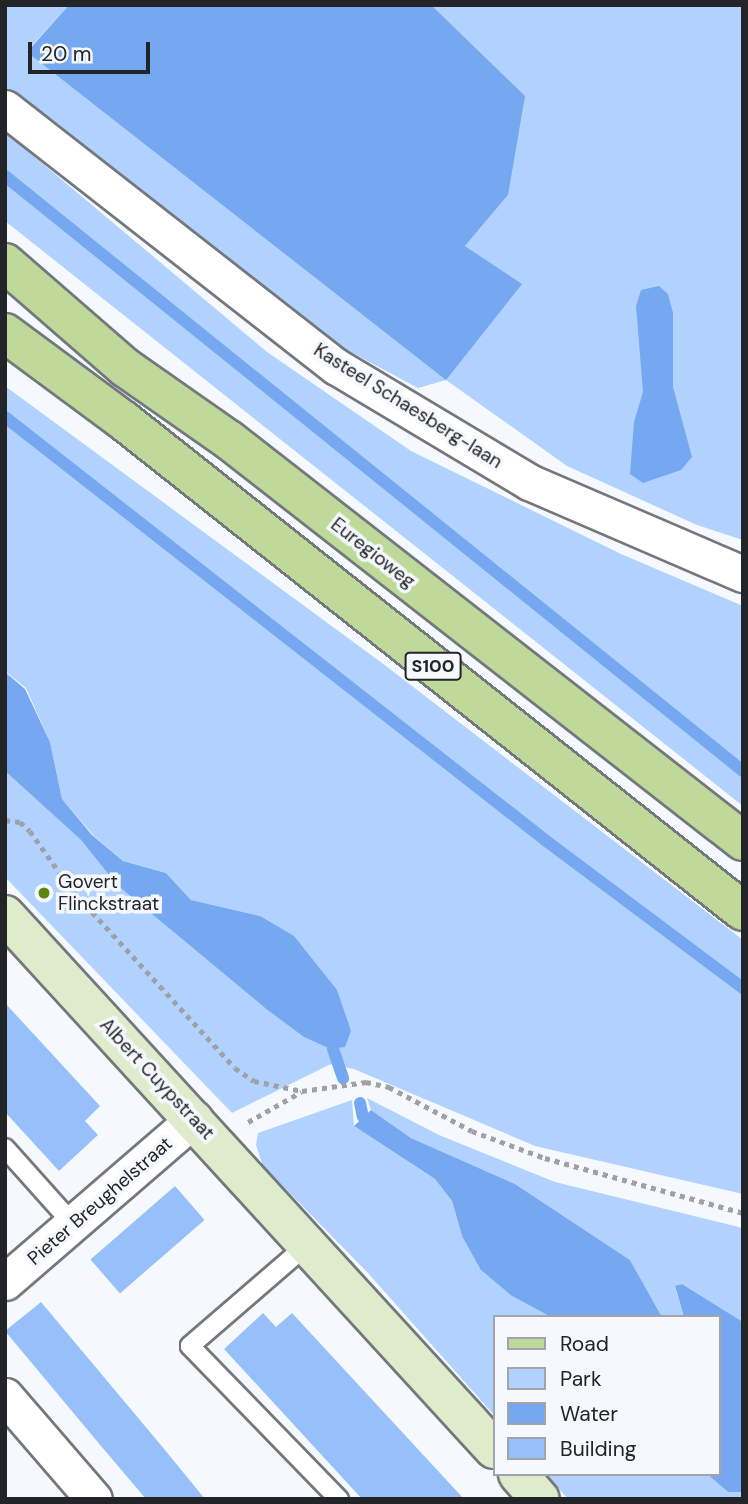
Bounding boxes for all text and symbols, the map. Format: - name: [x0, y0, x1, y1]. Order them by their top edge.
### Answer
- scale bar: [32, 28, 154, 72]
- text: 20 m: [41, 40, 92, 68]
- street label: Kasteel Schaesberg-laan: [310, 339, 506, 473]
- street label: Euregioweg: [326, 513, 420, 593]
- road number: S100: [403, 652, 463, 680]
- place label: Govert Flinckstraat: [58, 871, 159, 915]
- marker: Govert Flinckstraat: [36, 885, 52, 901]
- street label: Albert Cuypstraat: [95, 1014, 219, 1144]
- street label: Pieter Breughelstraat: [23, 1132, 177, 1270]
- legend: [492, 1315, 720, 1476]
- text: Road: [560, 1330, 609, 1358]
- text: Park: [560, 1365, 601, 1393]
- text: Water: [560, 1400, 618, 1428]
- text: Building: [560, 1435, 636, 1463]

